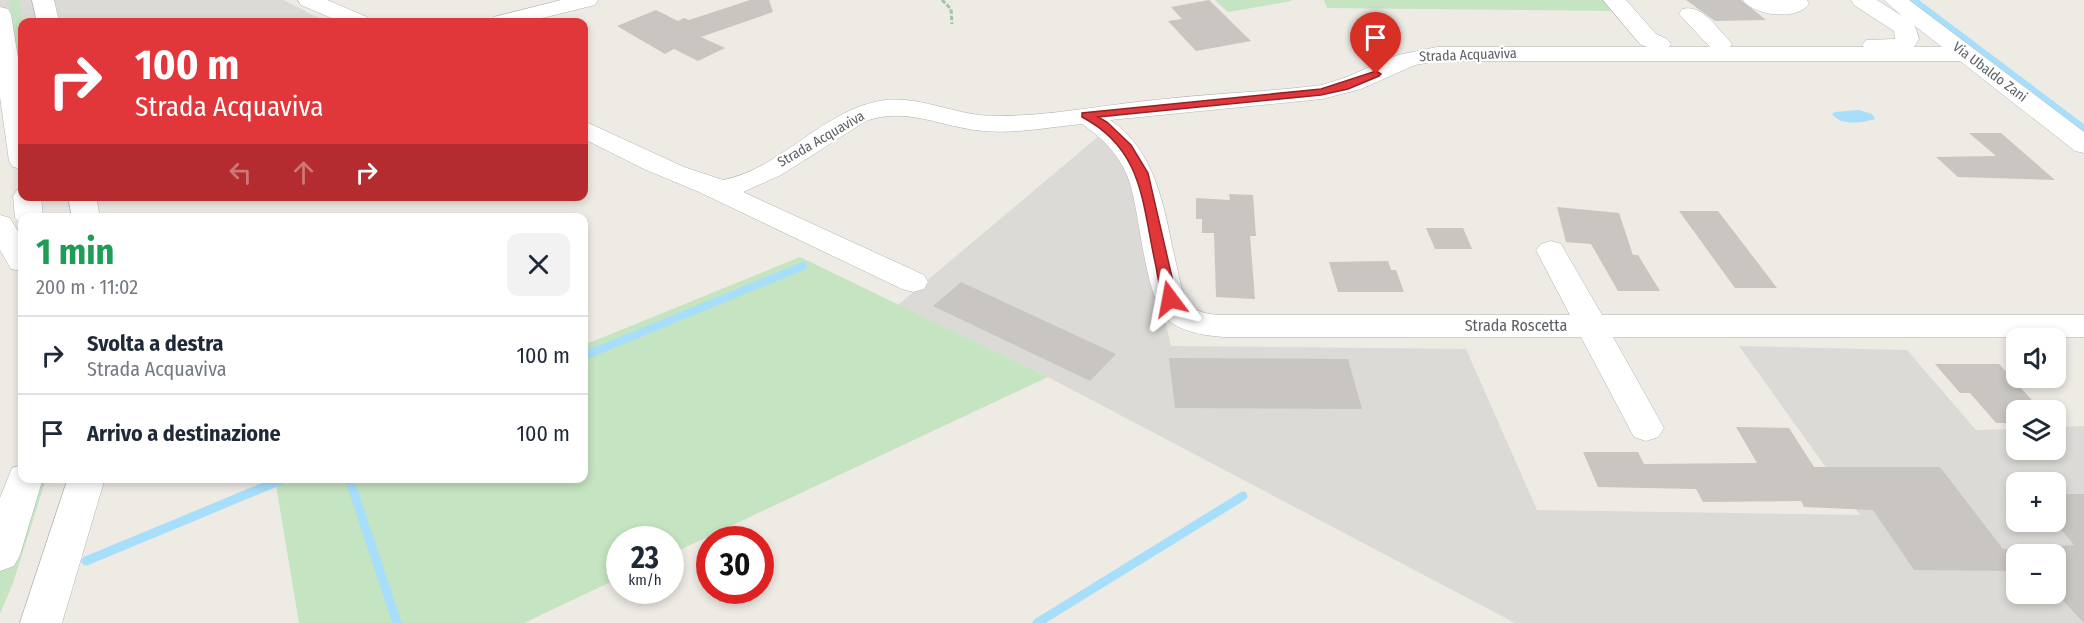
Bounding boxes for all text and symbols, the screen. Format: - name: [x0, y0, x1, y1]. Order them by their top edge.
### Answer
- pin: [1350, 12, 1401, 74]
- icon: arrive: [1359, 21, 1392, 54]
- street label: Via Ubaldo Zani: [1949, 38, 2031, 106]
- text: 100 m: [135, 40, 239, 90]
- icon: right: [36, 42, 114, 120]
- street label: Strada Acquaviva: [1419, 45, 1517, 65]
- text: Strada Acquaviva: [135, 91, 323, 123]
- street label: Strada Acquaviva: [774, 107, 868, 171]
- icon: left: [224, 156, 257, 189]
- icon: ahead: [287, 156, 320, 189]
- icon: right: [350, 156, 383, 189]
- text: 1 min: [36, 230, 114, 274]
- button: close: [507, 233, 570, 296]
- position arrow: [1138, 267, 1202, 331]
- text: 200 m · 11:02: [36, 275, 138, 299]
- street label: Strada Roscetta: [1465, 316, 1567, 335]
- map controls: [2006, 328, 2066, 604]
- button: sound: [2006, 328, 2066, 388]
- text: Svolta a destra: [87, 330, 224, 357]
- icon: right: [36, 339, 69, 372]
- text: 100 m: [516, 342, 570, 369]
- text: Strada Acquaviva: [87, 357, 227, 381]
- button: layers: [2006, 400, 2066, 460]
- icon: arrive: [36, 417, 69, 450]
- text: Arrivo a destinazione: [87, 420, 281, 447]
- text: 100 m: [516, 420, 570, 447]
- button: +: [2006, 472, 2066, 532]
- speed limit sign: 30: [696, 526, 774, 604]
- text: 23: [631, 540, 659, 576]
- button: −: [2006, 544, 2066, 604]
- text: km/h: [628, 571, 662, 589]

